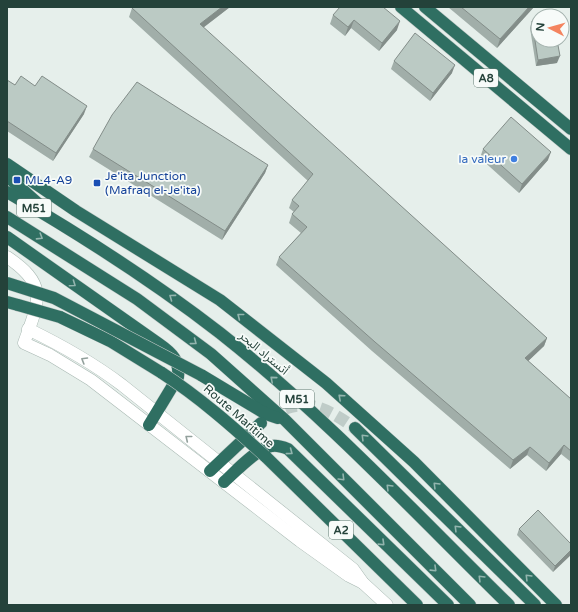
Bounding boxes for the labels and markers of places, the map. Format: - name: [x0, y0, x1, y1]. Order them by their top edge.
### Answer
- place label: la valeur: [458, 152, 506, 166]
- marker: la valeur: [509, 154, 519, 164]
- place label: Je'ita Junction (Mafraq el-Je'ita): [105, 169, 201, 197]
- place label: ML4-A9: [25, 173, 72, 187]
- marker: ML4-A9: [12, 175, 22, 185]
- marker: Je'ita Junction (Mafraq el-Je'ita): [92, 178, 102, 188]

